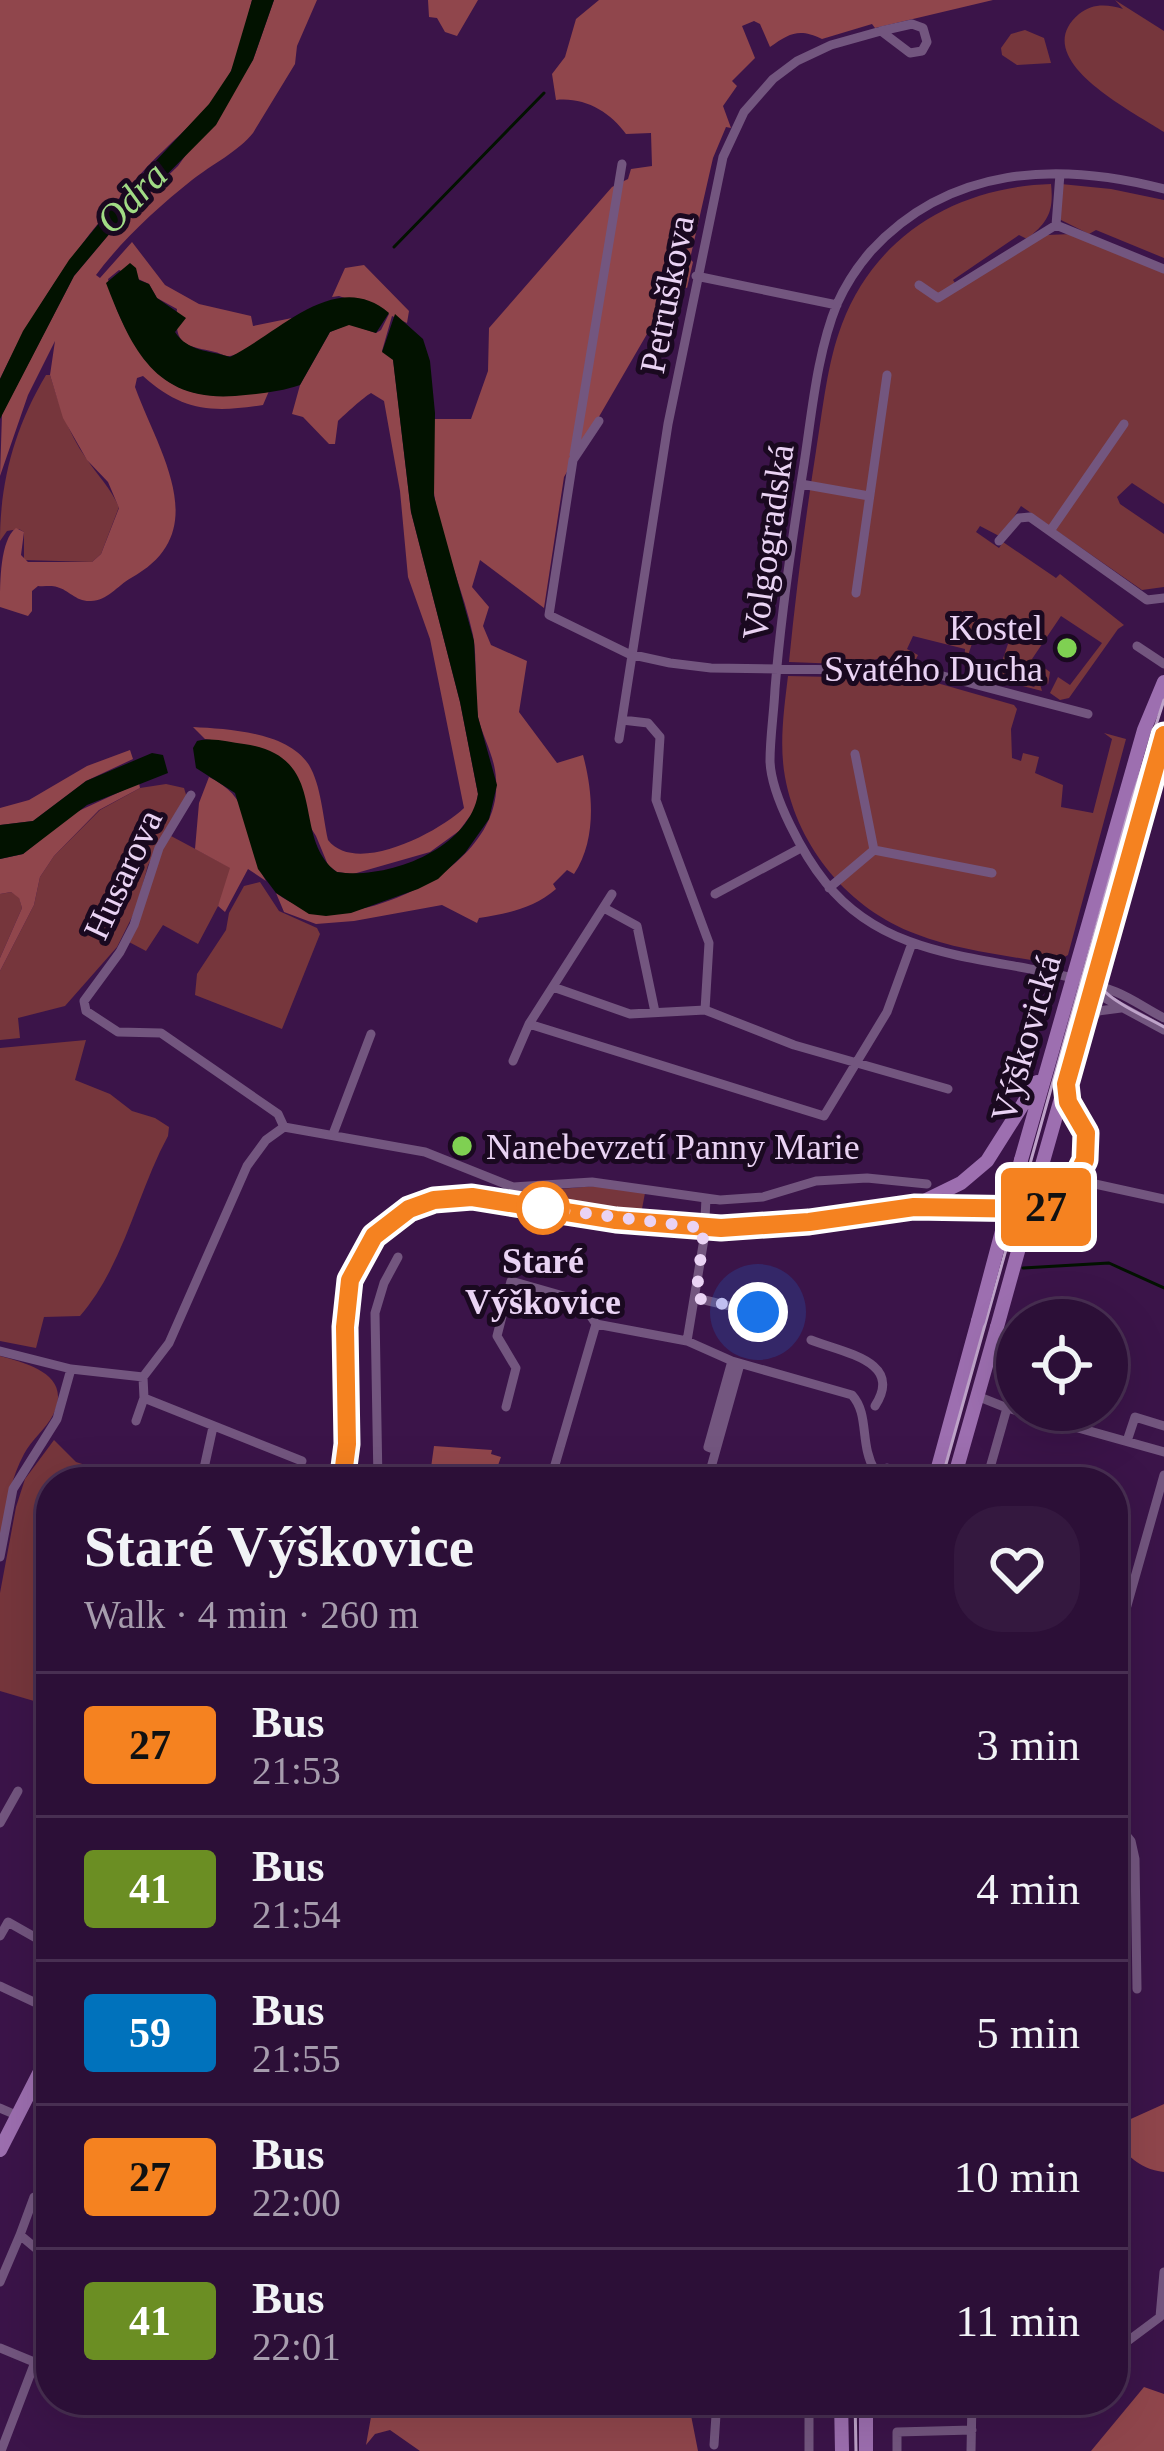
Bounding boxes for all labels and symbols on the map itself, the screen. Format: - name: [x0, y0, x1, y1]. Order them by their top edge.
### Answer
- water label: Odra: [87, 153, 175, 242]
- street label: Petruškova: [632, 212, 702, 377]
- street label: Volgogradská: [734, 442, 802, 643]
- place label: Kostel Svatého Ducha: [824, 608, 1043, 689]
- marker: Kostel Svatého Ducha: [1054, 635, 1080, 661]
- street label: Husarova: [76, 803, 170, 945]
- street label: Výškovická: [983, 950, 1069, 1126]
- place label: Nanebevzetí Panny Marie: [486, 1127, 860, 1167]
- marker: Nanebevzetí Panny Marie: [449, 1133, 475, 1159]
- line badge: 27: [992, 1168, 1100, 1246]
- marker: Staré Výškovice: [518, 1183, 568, 1233]
- place label: Staré Výškovice: [465, 1241, 621, 1322]
- your location: [728, 1282, 788, 1342]

